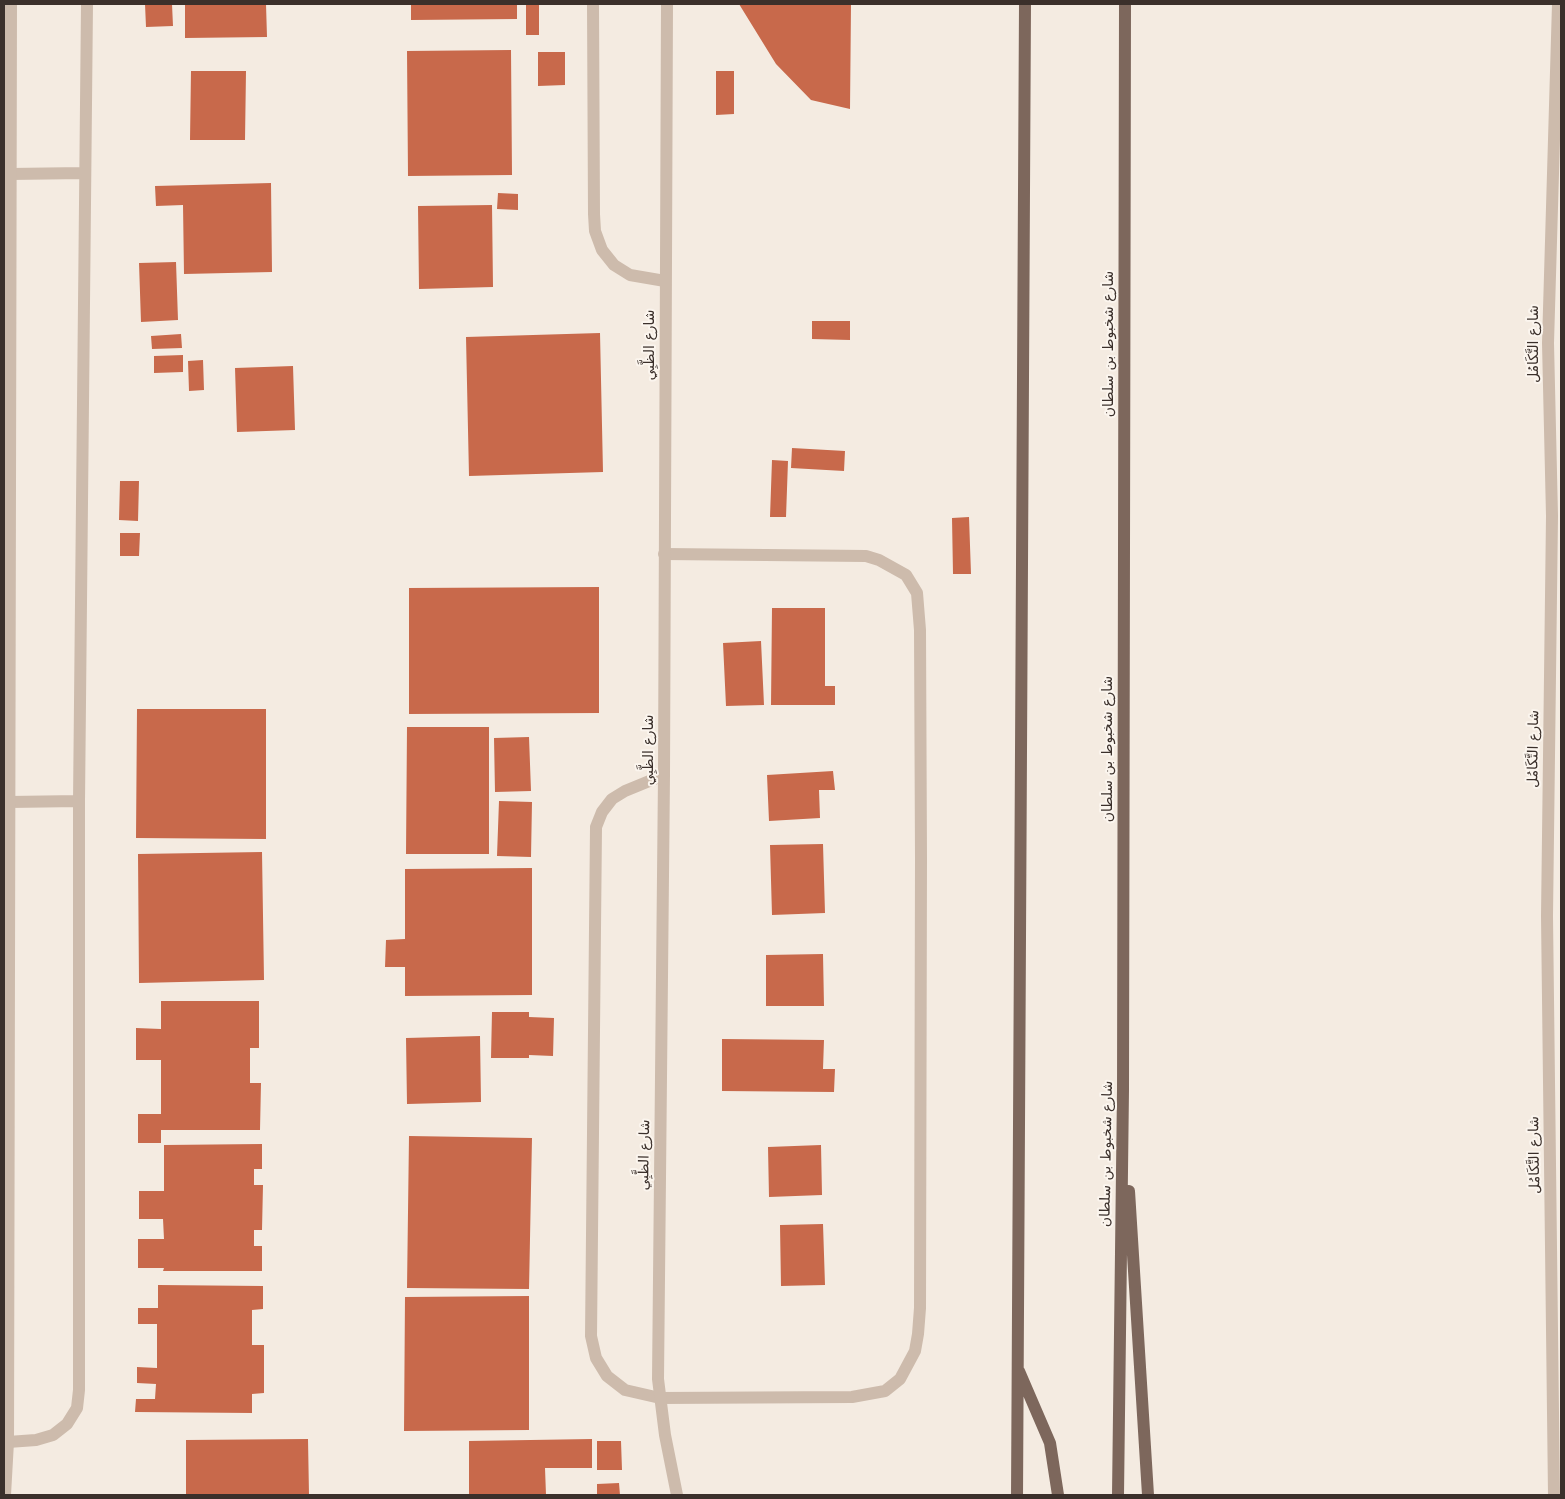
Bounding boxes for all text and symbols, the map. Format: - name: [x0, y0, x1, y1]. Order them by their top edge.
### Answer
- street label: شارع شخبوط بن سلطان: [1101, 271, 1117, 417]
- street label: شارع التَّكَامُل: [1526, 305, 1542, 383]
- street label: شارع الظَّبِي: [642, 309, 658, 381]
- street label: شارع شخبوط بن سلطان: [1100, 676, 1116, 822]
- street label: شارع التَّكَامُل: [1525, 710, 1543, 788]
- street label: شارع الظَّبِي: [641, 714, 657, 786]
- street label: شارع شخبوط بن سلطان: [1097, 1081, 1117, 1227]
- street label: شارع التَّكَامُل: [1526, 1116, 1544, 1194]
- street label: شارع الظَّبِي: [636, 1119, 654, 1191]

